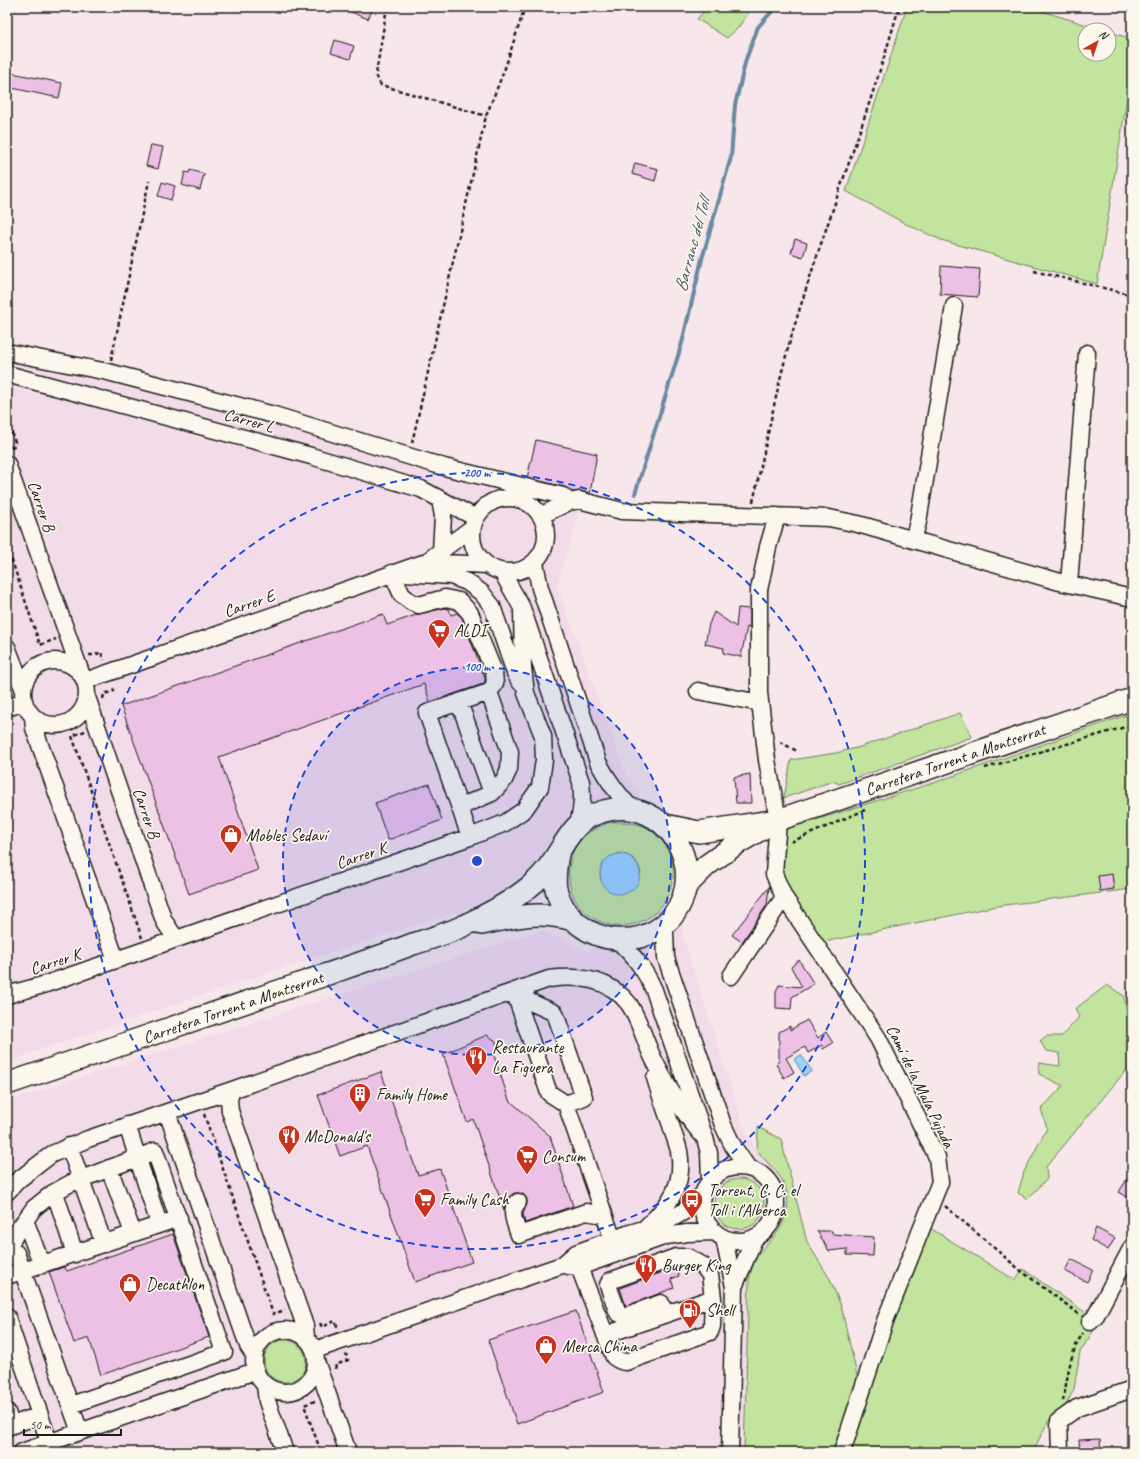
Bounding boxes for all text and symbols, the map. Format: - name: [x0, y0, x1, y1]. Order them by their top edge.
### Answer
- north arrow: [1077, 22, 1117, 62]
- text: N: [1096, 27, 1112, 43]
- water label: Barranc del Toll: [669, 190, 717, 294]
- street label: Carrer L: [222, 404, 277, 437]
- text: 200 m: [464, 465, 491, 481]
- street label: Carrer B: [23, 478, 60, 535]
- street label: Carrer E: [221, 584, 279, 622]
- supermarket icon: ALDI: [426, 617, 452, 650]
- place label: ALDI: [454, 620, 490, 641]
- text: 100 m: [464, 659, 491, 675]
- street label: Carretera Torrent a Montserrat: [862, 718, 1050, 800]
- street label: Carrer B: [128, 785, 165, 842]
- shop icon: Mobles Sedaví: [218, 822, 244, 855]
- place label: Mobles Sedaví: [246, 825, 330, 846]
- street label: Carrer K: [333, 836, 392, 874]
- centre of rings: [470, 854, 484, 868]
- street label: Carrer K: [27, 942, 86, 979]
- street label: Carretera Torrent a Montserrat: [140, 966, 328, 1048]
- street label: Camí de la Mala Pujada: [882, 1021, 960, 1153]
- place label: Restaurante La Figuera: [492, 1037, 565, 1078]
- restaurant icon: Restaurante La Figuera: [463, 1044, 489, 1077]
- building icon: Family Home: [347, 1081, 373, 1114]
- place label: Family Home: [376, 1084, 448, 1105]
- restaurant icon: McDonald's: [276, 1123, 302, 1156]
- place label: McDonald's: [304, 1126, 372, 1147]
- supermarket icon: Consum: [514, 1143, 540, 1176]
- place label: Consum: [542, 1146, 586, 1167]
- place label: Torrent, C. C. el Toll i l'Alberca: [708, 1180, 801, 1221]
- supermarket icon: Family Cash: [412, 1186, 438, 1219]
- bus stop icon: Torrent, C. C. el Toll i l'Alberca: [679, 1187, 705, 1220]
- place label: Family Cash: [440, 1189, 510, 1210]
- restaurant icon: Burger King: [633, 1252, 659, 1285]
- place label: Burger King: [662, 1255, 732, 1276]
- shop icon: Decathlon: [117, 1271, 143, 1304]
- place label: Decathlon: [146, 1274, 205, 1295]
- fuel station icon: Shell: [677, 1297, 703, 1330]
- place label: Shell: [706, 1300, 737, 1321]
- shop icon: Merca China: [533, 1333, 559, 1366]
- place label: Merca China: [562, 1336, 639, 1357]
- scale bar: [24, 1411, 121, 1437]
- text: 50 m: [30, 1417, 52, 1433]

